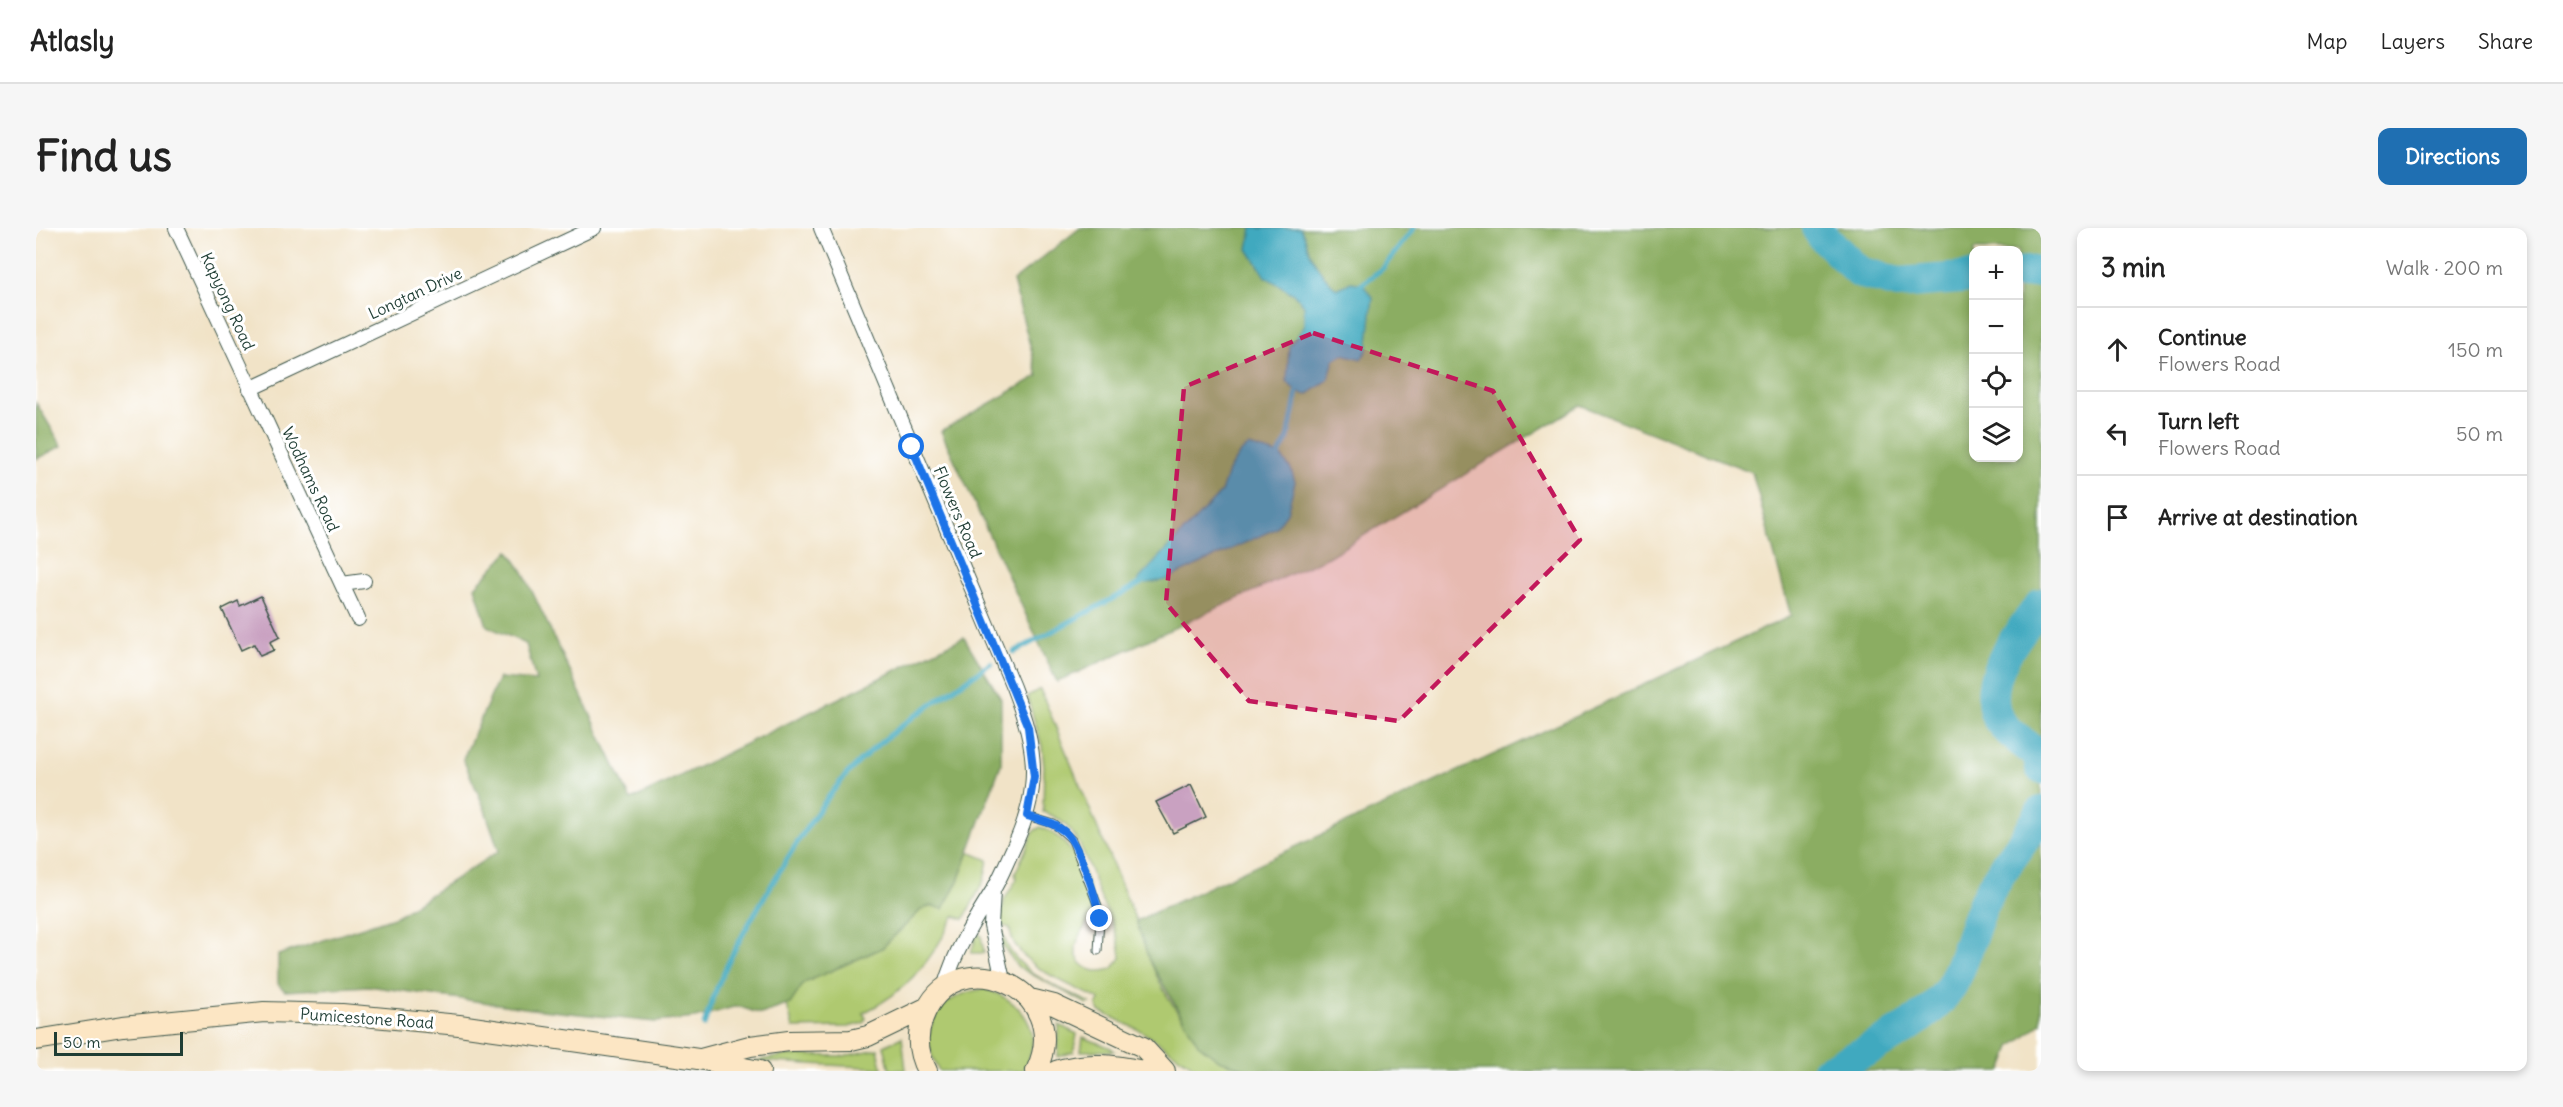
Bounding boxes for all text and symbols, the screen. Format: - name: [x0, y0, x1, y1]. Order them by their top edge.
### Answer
- text: Atlasly: [30, 23, 114, 59]
- text: Map: [2307, 28, 2347, 55]
- text: Layers: [2380, 28, 2445, 55]
- text: Share: [2478, 28, 2533, 55]
- button: Directions: [2378, 128, 2527, 185]
- text: Find us: [36, 130, 172, 182]
- map controls: [1969, 246, 2023, 462]
- button: +: [1969, 246, 2023, 300]
- street label: Kapyong Road: [197, 249, 259, 353]
- text: 3 min: [2101, 251, 2166, 284]
- text: Walk · 200 m: [2386, 255, 2503, 280]
- street label: Longtan Drive: [365, 263, 465, 323]
- button: −: [1969, 300, 2023, 354]
- text: Continue: [2158, 323, 2247, 351]
- icon: ahead: [2101, 333, 2134, 366]
- text: 150 m: [2448, 337, 2503, 362]
- text: Flowers Road: [2158, 351, 2280, 376]
- button: locate: [1969, 354, 2023, 408]
- text: Turn left: [2158, 407, 2239, 435]
- button: layers: [1969, 408, 2023, 462]
- icon: left: [2101, 417, 2134, 450]
- text: 50 m: [2456, 421, 2503, 446]
- street label: Wodhams Road: [278, 423, 344, 535]
- route start: [898, 433, 924, 459]
- text: Flowers Road: [2158, 435, 2280, 460]
- street label: Flowers Road: [930, 463, 986, 561]
- icon: arrive: [2101, 501, 2134, 534]
- text: Arrive at destination: [2158, 503, 2358, 531]
- route end: [1086, 905, 1112, 931]
- street label: Pumicestone Road: [299, 1003, 435, 1033]
- scale bar: [54, 1029, 183, 1056]
- text: 50 m: [63, 1032, 101, 1052]

